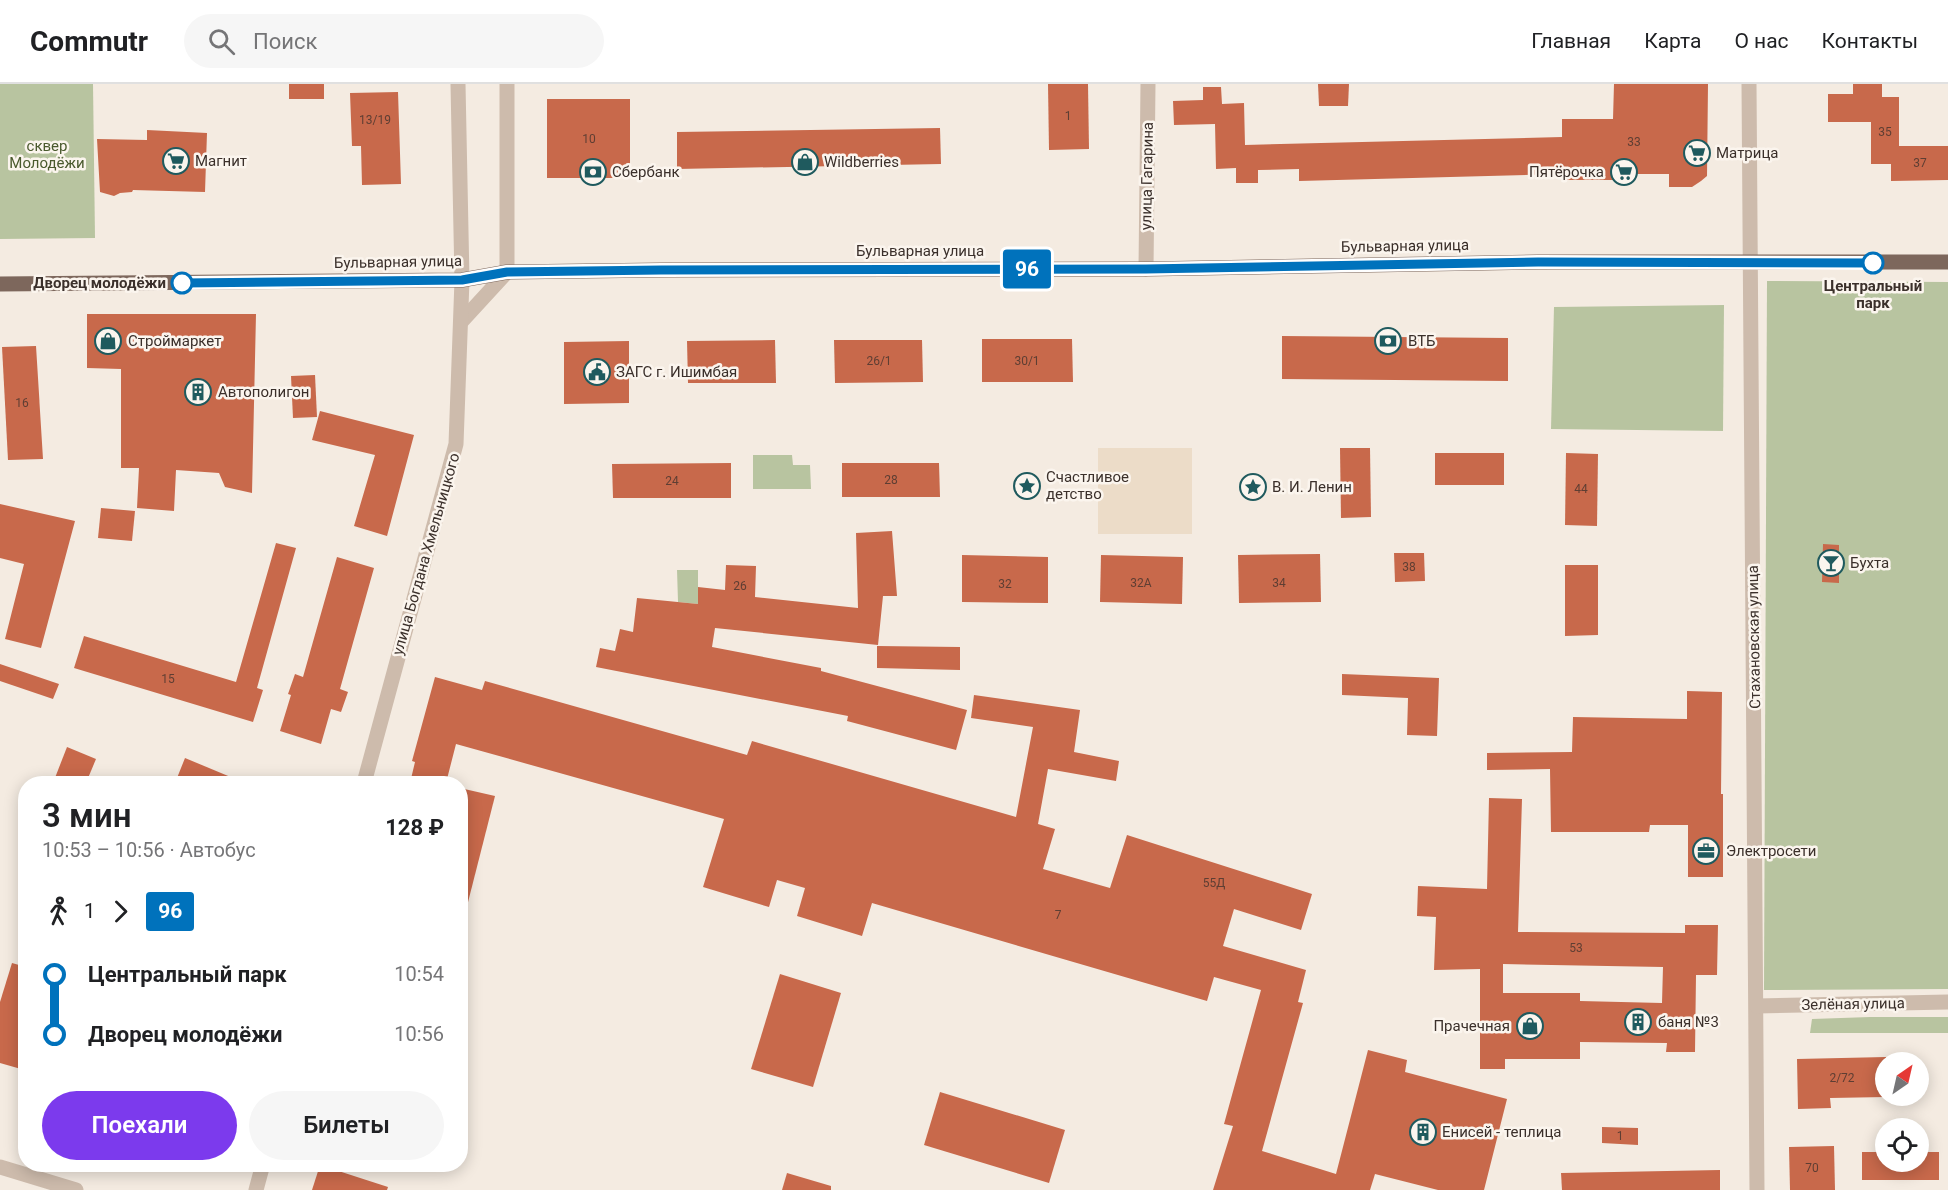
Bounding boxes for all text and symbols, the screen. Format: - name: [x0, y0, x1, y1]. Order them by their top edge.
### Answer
- search box: [184, 14, 604, 68]
- text: Commutr: [30, 25, 148, 58]
- icon: search: [205, 25, 238, 58]
- text: Поиск: [253, 29, 317, 54]
- text: Главная: [1531, 29, 1611, 53]
- text: Карта: [1644, 29, 1701, 53]
- text: О нас: [1734, 29, 1789, 53]
- text: Контакты: [1822, 29, 1918, 53]
- house number: 1: [1065, 109, 1071, 123]
- house number: 13/19: [359, 113, 391, 127]
- street label: улица Гагарина: [1137, 122, 1157, 230]
- house number: 35: [1878, 125, 1892, 139]
- house number: 10: [582, 132, 596, 146]
- house number: 33: [1627, 135, 1641, 149]
- park label: сквер Молодёжи: [9, 137, 85, 172]
- supermarket icon: Матрица: [1682, 138, 1712, 168]
- place label: Матрица: [1716, 144, 1778, 162]
- supermarket icon: Магнит: [161, 146, 191, 176]
- shop icon: Wildberries: [790, 147, 820, 177]
- place label: Магнит: [195, 152, 247, 170]
- place label: Wildberries: [824, 153, 899, 171]
- house number: 37: [1913, 156, 1927, 170]
- bank icon: Сбербанк: [578, 157, 608, 187]
- supermarket icon: Пятёрочка: [1609, 157, 1639, 187]
- place label: Сбербанк: [612, 163, 680, 181]
- place label: Пятёрочка: [1529, 163, 1604, 181]
- street label: Бульварная улица: [1341, 236, 1469, 256]
- street label: Бульварная улица: [856, 242, 984, 260]
- line badge: 96: [1000, 250, 1054, 288]
- street label: Бульварная улица: [334, 252, 462, 272]
- marker: Центральный парк: [1862, 252, 1884, 274]
- text: 96: [1015, 257, 1039, 281]
- marker: Дворец молодёжи: [171, 272, 193, 294]
- place label: Дворец молодёжи: [33, 274, 166, 292]
- place label: Центральный парк: [1824, 277, 1922, 312]
- shop icon: Строймаркет: [93, 326, 123, 356]
- bank icon: ВТБ: [1373, 326, 1403, 356]
- place label: Строймаркет: [128, 332, 221, 350]
- place label: ВТБ: [1408, 332, 1436, 350]
- house number: 26/1: [866, 354, 892, 368]
- house number: 30/1: [1014, 354, 1040, 368]
- public building icon: ЗАГС г. Ишимбая: [582, 357, 612, 387]
- place label: ЗАГС г. Ишимбая: [616, 363, 737, 381]
- building icon: Автополигон: [183, 377, 213, 407]
- place label: Автополигон: [218, 383, 310, 401]
- house number: 16: [15, 396, 29, 410]
- street label: улица Богдана Хмельницкого: [389, 451, 463, 657]
- place label: Счастливое детство: [1046, 468, 1129, 503]
- place icon: Счастливое детство: [1012, 471, 1042, 501]
- place icon: В. И. Ленин: [1238, 472, 1268, 502]
- house number: 28: [884, 473, 898, 487]
- house number: 24: [665, 474, 679, 488]
- place label: В. И. Ленин: [1272, 478, 1352, 496]
- house number: 44: [1574, 482, 1588, 496]
- bar icon: Бухта: [1816, 548, 1846, 578]
- place label: Бухта: [1850, 554, 1889, 572]
- house number: 38: [1402, 560, 1416, 574]
- street label: Стахановская улица: [1744, 565, 1764, 709]
- house number: 32А: [1130, 576, 1152, 590]
- house number: 34: [1272, 576, 1286, 590]
- house number: 32: [998, 577, 1012, 591]
- house number: 26: [733, 579, 747, 593]
- house number: 15: [161, 672, 175, 686]
- text: 3 мин: [42, 796, 132, 835]
- text: 128 ₽: [385, 815, 444, 840]
- office icon: Электросети: [1691, 836, 1721, 866]
- text: 10:53 – 10:56 · Автобус: [42, 838, 256, 862]
- place label: Электросети: [1726, 842, 1816, 860]
- house number: 55Д: [1203, 876, 1225, 890]
- icon: walk: [42, 895, 75, 928]
- icon: forward: [104, 895, 137, 928]
- text: 1: [84, 899, 95, 923]
- text: 96: [158, 899, 182, 923]
- house number: 7: [1055, 908, 1062, 922]
- house number: 53: [1569, 941, 1583, 955]
- text: Центральный парк: [88, 962, 287, 987]
- text: 10:54: [394, 962, 444, 986]
- street label: Зелёная улица: [1801, 994, 1905, 1014]
- building icon: баня №3: [1623, 1007, 1653, 1037]
- shop icon: Прачечная: [1515, 1011, 1545, 1041]
- place label: баня №3: [1658, 1013, 1719, 1031]
- place label: Прачечная: [1433, 1017, 1510, 1035]
- text: Дворец молодёжи: [88, 1022, 283, 1047]
- text: 10:56: [394, 1022, 444, 1046]
- north arrow: [1875, 1052, 1929, 1106]
- map controls: [1875, 1052, 1929, 1172]
- house number: 2/72: [1829, 1071, 1855, 1085]
- button: Поехали: [42, 1091, 237, 1160]
- button: Билеты: [249, 1091, 444, 1160]
- building icon: Енисей - теплица: [1408, 1117, 1438, 1147]
- button: locate: [1875, 1118, 1929, 1172]
- place label: Енисей - теплица: [1442, 1123, 1562, 1141]
- house number: 1: [1617, 1129, 1623, 1143]
- house number: 70: [1805, 1161, 1819, 1175]

